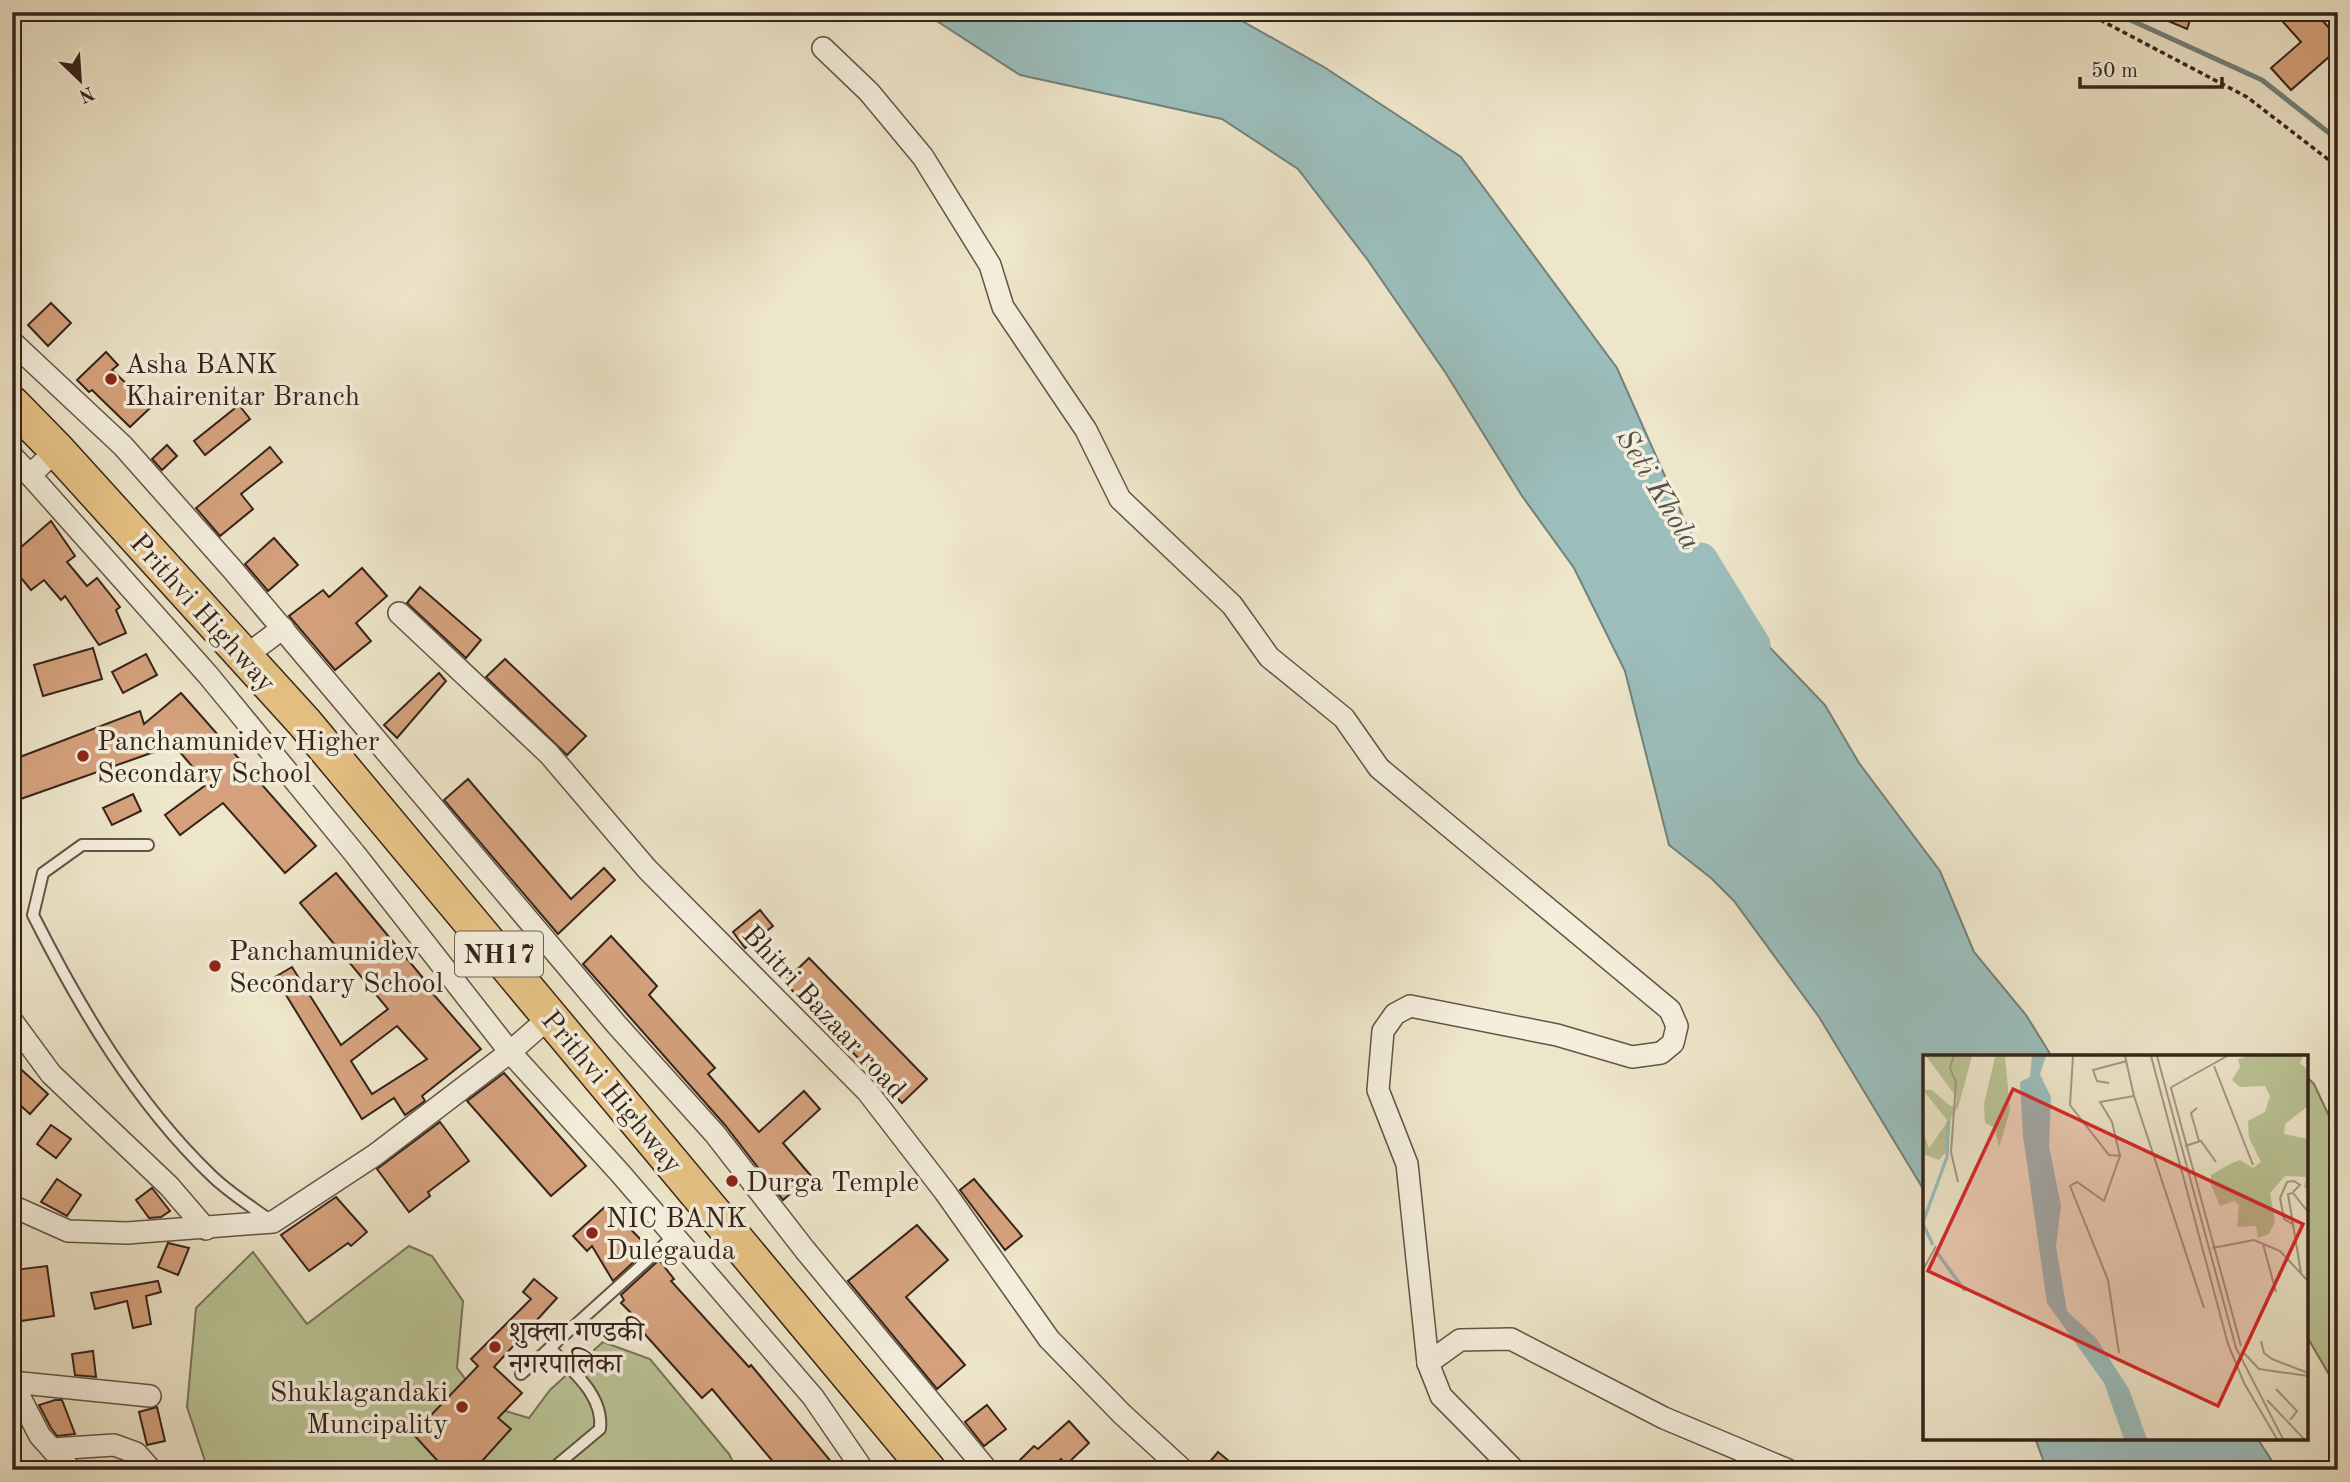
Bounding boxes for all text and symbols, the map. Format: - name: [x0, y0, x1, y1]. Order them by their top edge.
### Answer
- north arrow: [46, 46, 116, 116]
- scale bar: [2080, 46, 2222, 90]
- text: 50 m: [2091, 61, 2138, 82]
- text: N: [75, 81, 97, 105]
- place label: Asha BANK Khairenitar Branch: [125, 352, 360, 412]
- marker: Asha BANK Khairenitar Branch: [103, 371, 119, 387]
- water label: Seti Khola: [1610, 424, 1705, 556]
- street label: Prithvi Highway: [124, 529, 280, 699]
- place label: Panchamunidev Higher Secondary School: [97, 729, 379, 789]
- marker: Panchamunidev Higher Secondary School: [75, 748, 91, 764]
- street label: Bhitri Bazaar road: [736, 921, 910, 1105]
- road number: NH17: [455, 931, 543, 976]
- place label: Panchamunidev Secondary School: [229, 939, 443, 999]
- marker: Panchamunidev Secondary School: [207, 958, 223, 974]
- street label: Prithvi Highway: [535, 1006, 687, 1180]
- inset map: [1923, 1055, 2308, 1440]
- place label: Durga Temple: [746, 1170, 919, 1198]
- marker: Durga Temple: [724, 1173, 740, 1189]
- place label: NIC BANK Dulegauda: [606, 1206, 748, 1266]
- marker: NIC BANK Dulegauda: [584, 1225, 600, 1241]
- place label: शुक्ला गण्डकी नगरपालिका: [507, 1315, 646, 1380]
- marker: शुक्ला गण्डकी नगरपालिका: [487, 1339, 503, 1355]
- place label: Shuklagandaki Muncipality: [270, 1380, 448, 1440]
- marker: Shuklagandaki Muncipality: [454, 1399, 470, 1415]

